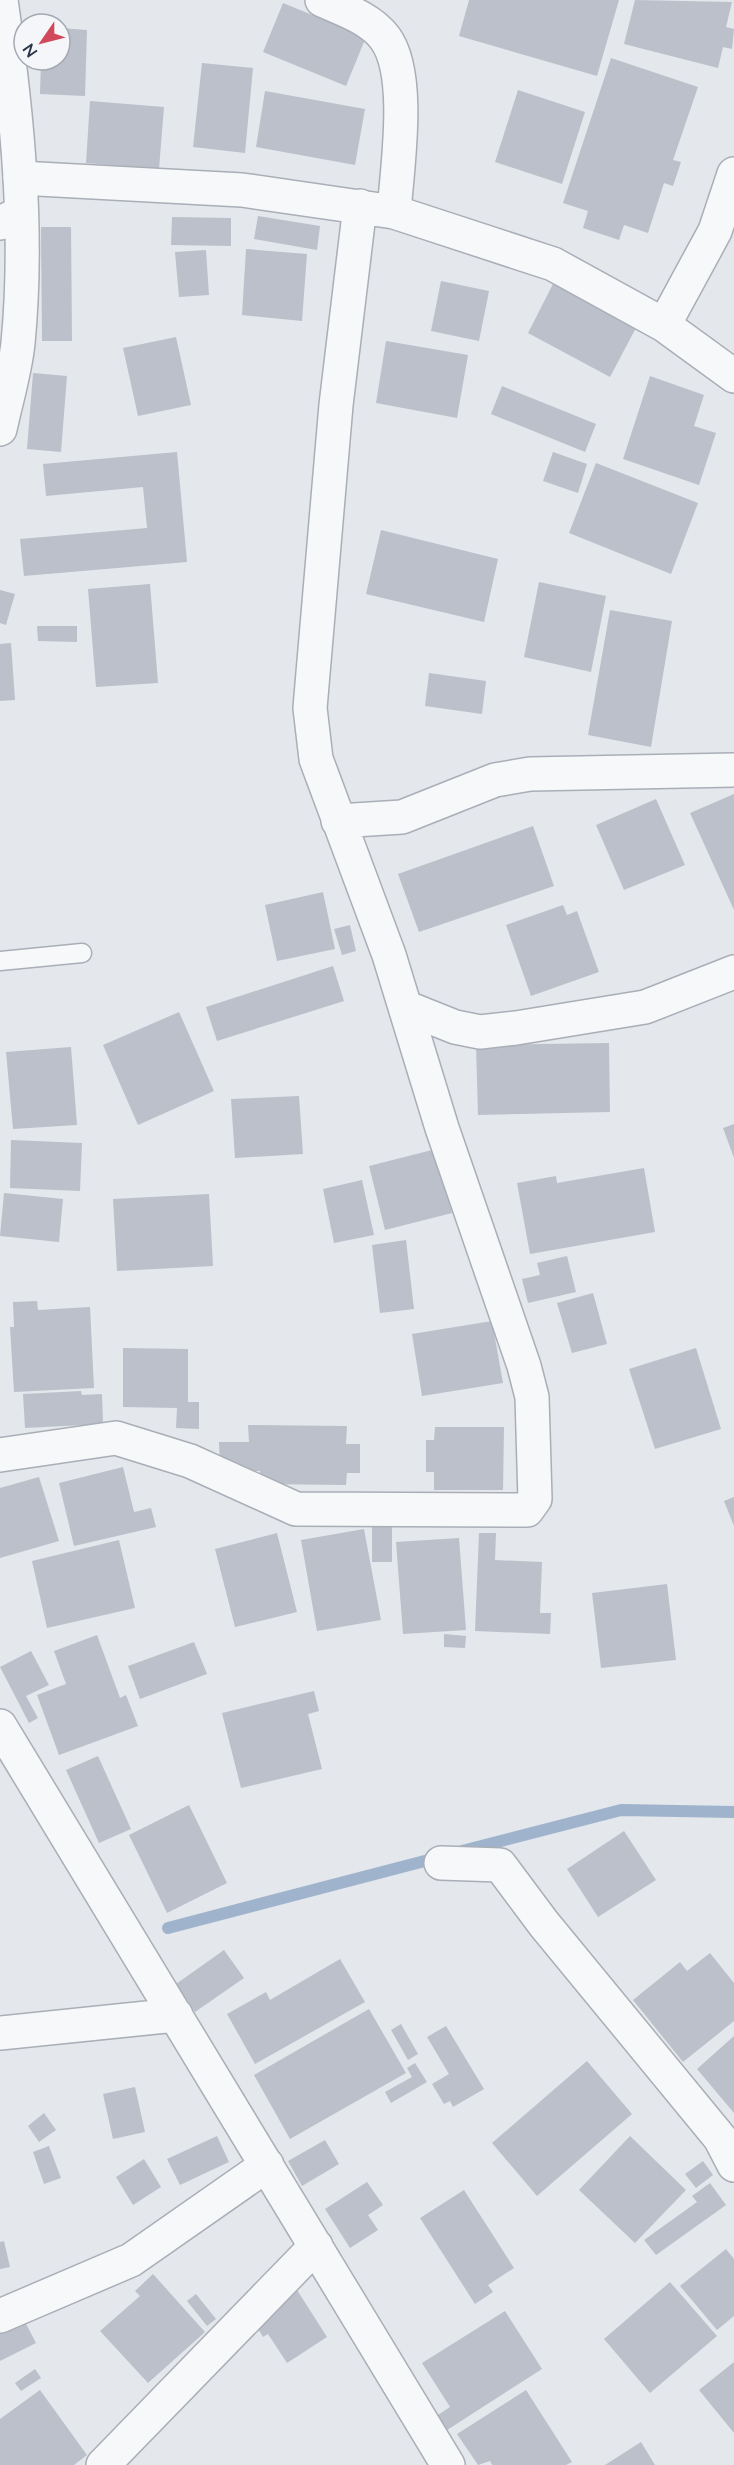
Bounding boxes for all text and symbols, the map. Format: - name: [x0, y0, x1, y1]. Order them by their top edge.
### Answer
- north arrow: [12, 12, 72, 72]
- text: N: [18, 40, 41, 61]

